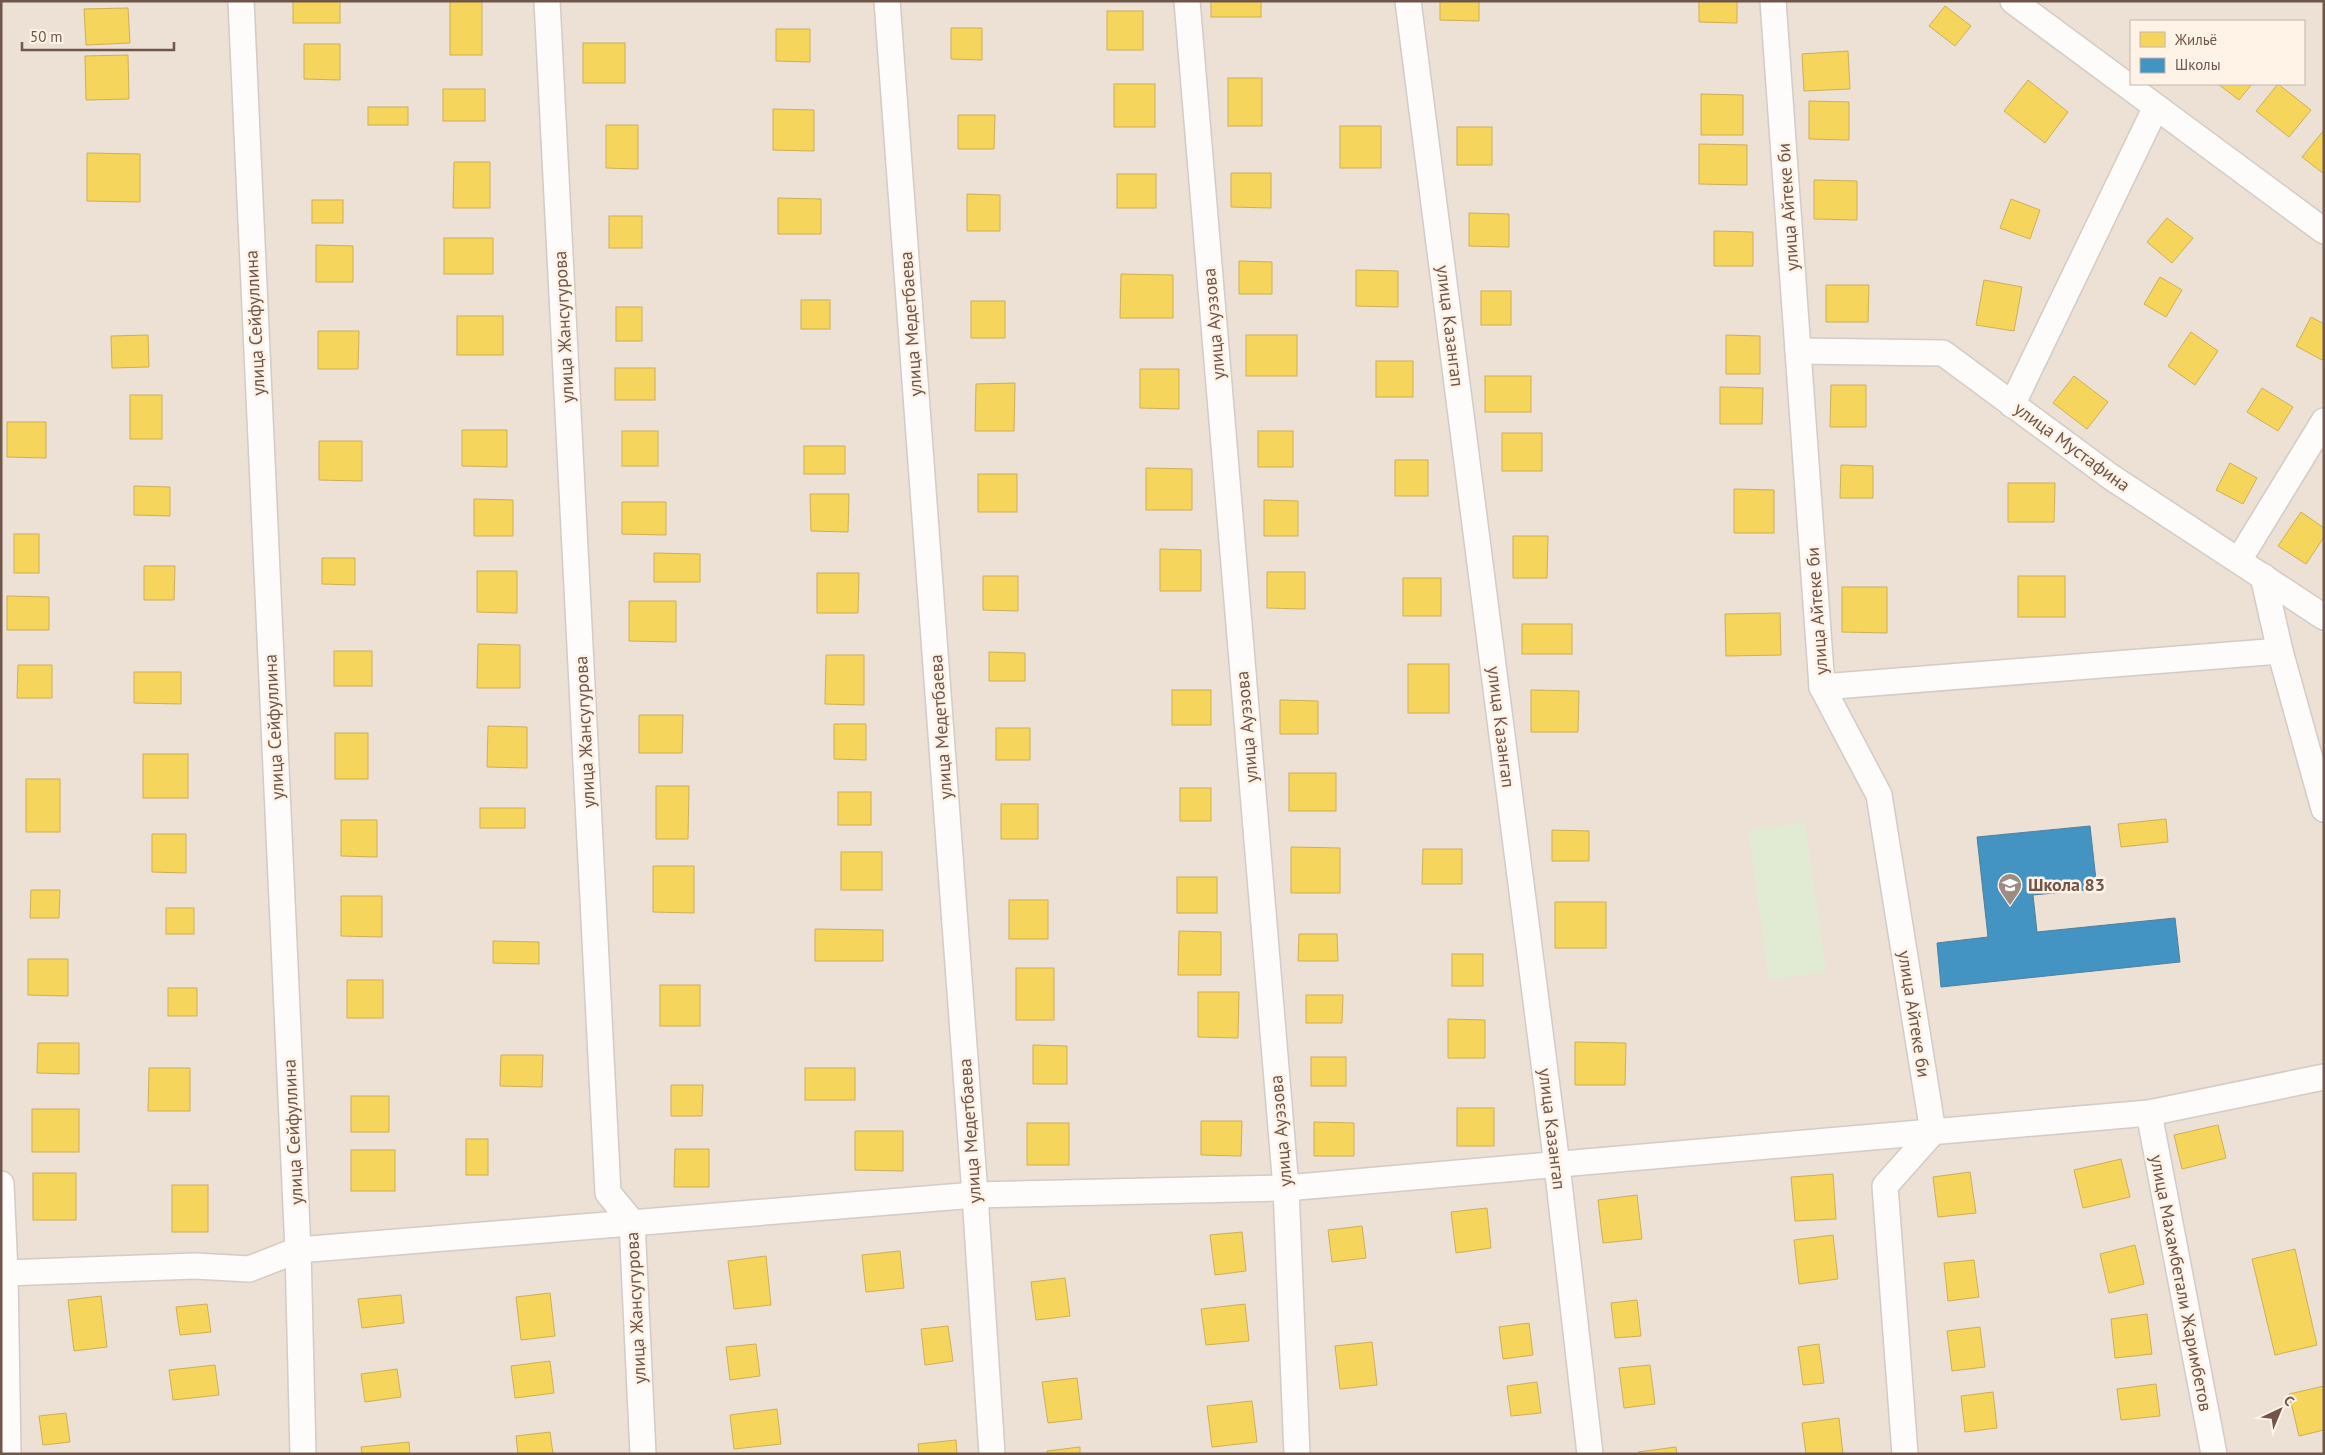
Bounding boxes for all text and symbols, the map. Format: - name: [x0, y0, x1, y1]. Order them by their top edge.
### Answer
- scale bar: [22, 20, 175, 52]
- legend: [2130, 20, 2305, 85]
- text: 50 m: [30, 27, 63, 46]
- text: Жильё: [2174, 30, 2217, 49]
- text: Школы: [2175, 55, 2221, 74]
- street label: улица Айтеке би: [1772, 142, 1803, 272]
- street label: улица Сейфуллина: [239, 250, 270, 397]
- street label: улица Жансугурова: [548, 250, 579, 404]
- street label: улица Медетбаева: [894, 251, 927, 397]
- street label: улица Казангап: [1432, 264, 1469, 388]
- street label: улица Ауэзова: [1197, 267, 1230, 381]
- street label: улица Мустафина: [2010, 397, 2135, 496]
- street label: улица Айтеке би: [1801, 546, 1832, 676]
- street label: улица Сейфуллина: [258, 654, 289, 801]
- street label: улица Медетбаева: [924, 654, 957, 800]
- street label: улица Жансугурова: [569, 655, 600, 809]
- street label: улица Казангап: [1483, 665, 1520, 789]
- street label: улица Ауэзова: [1230, 670, 1263, 784]
- school or university icon: Школа 83: [1997, 872, 2023, 906]
- place label: Школа 83: [2028, 873, 2105, 896]
- street label: улица Айтеке би: [1893, 949, 1936, 1079]
- street label: улица Медетбаева: [953, 1058, 986, 1204]
- street label: улица Сейфуллина: [277, 1059, 308, 1206]
- street label: улица Казангап: [1534, 1067, 1571, 1191]
- street label: улица Ауэзова: [1264, 1074, 1297, 1188]
- street label: улица Махамбетали Жаримбетов: [2145, 1153, 2218, 1413]
- street label: улица Жансугурова: [620, 1231, 651, 1385]
- north arrow: [2255, 1385, 2305, 1435]
- text: С: [2280, 1391, 2298, 1410]

